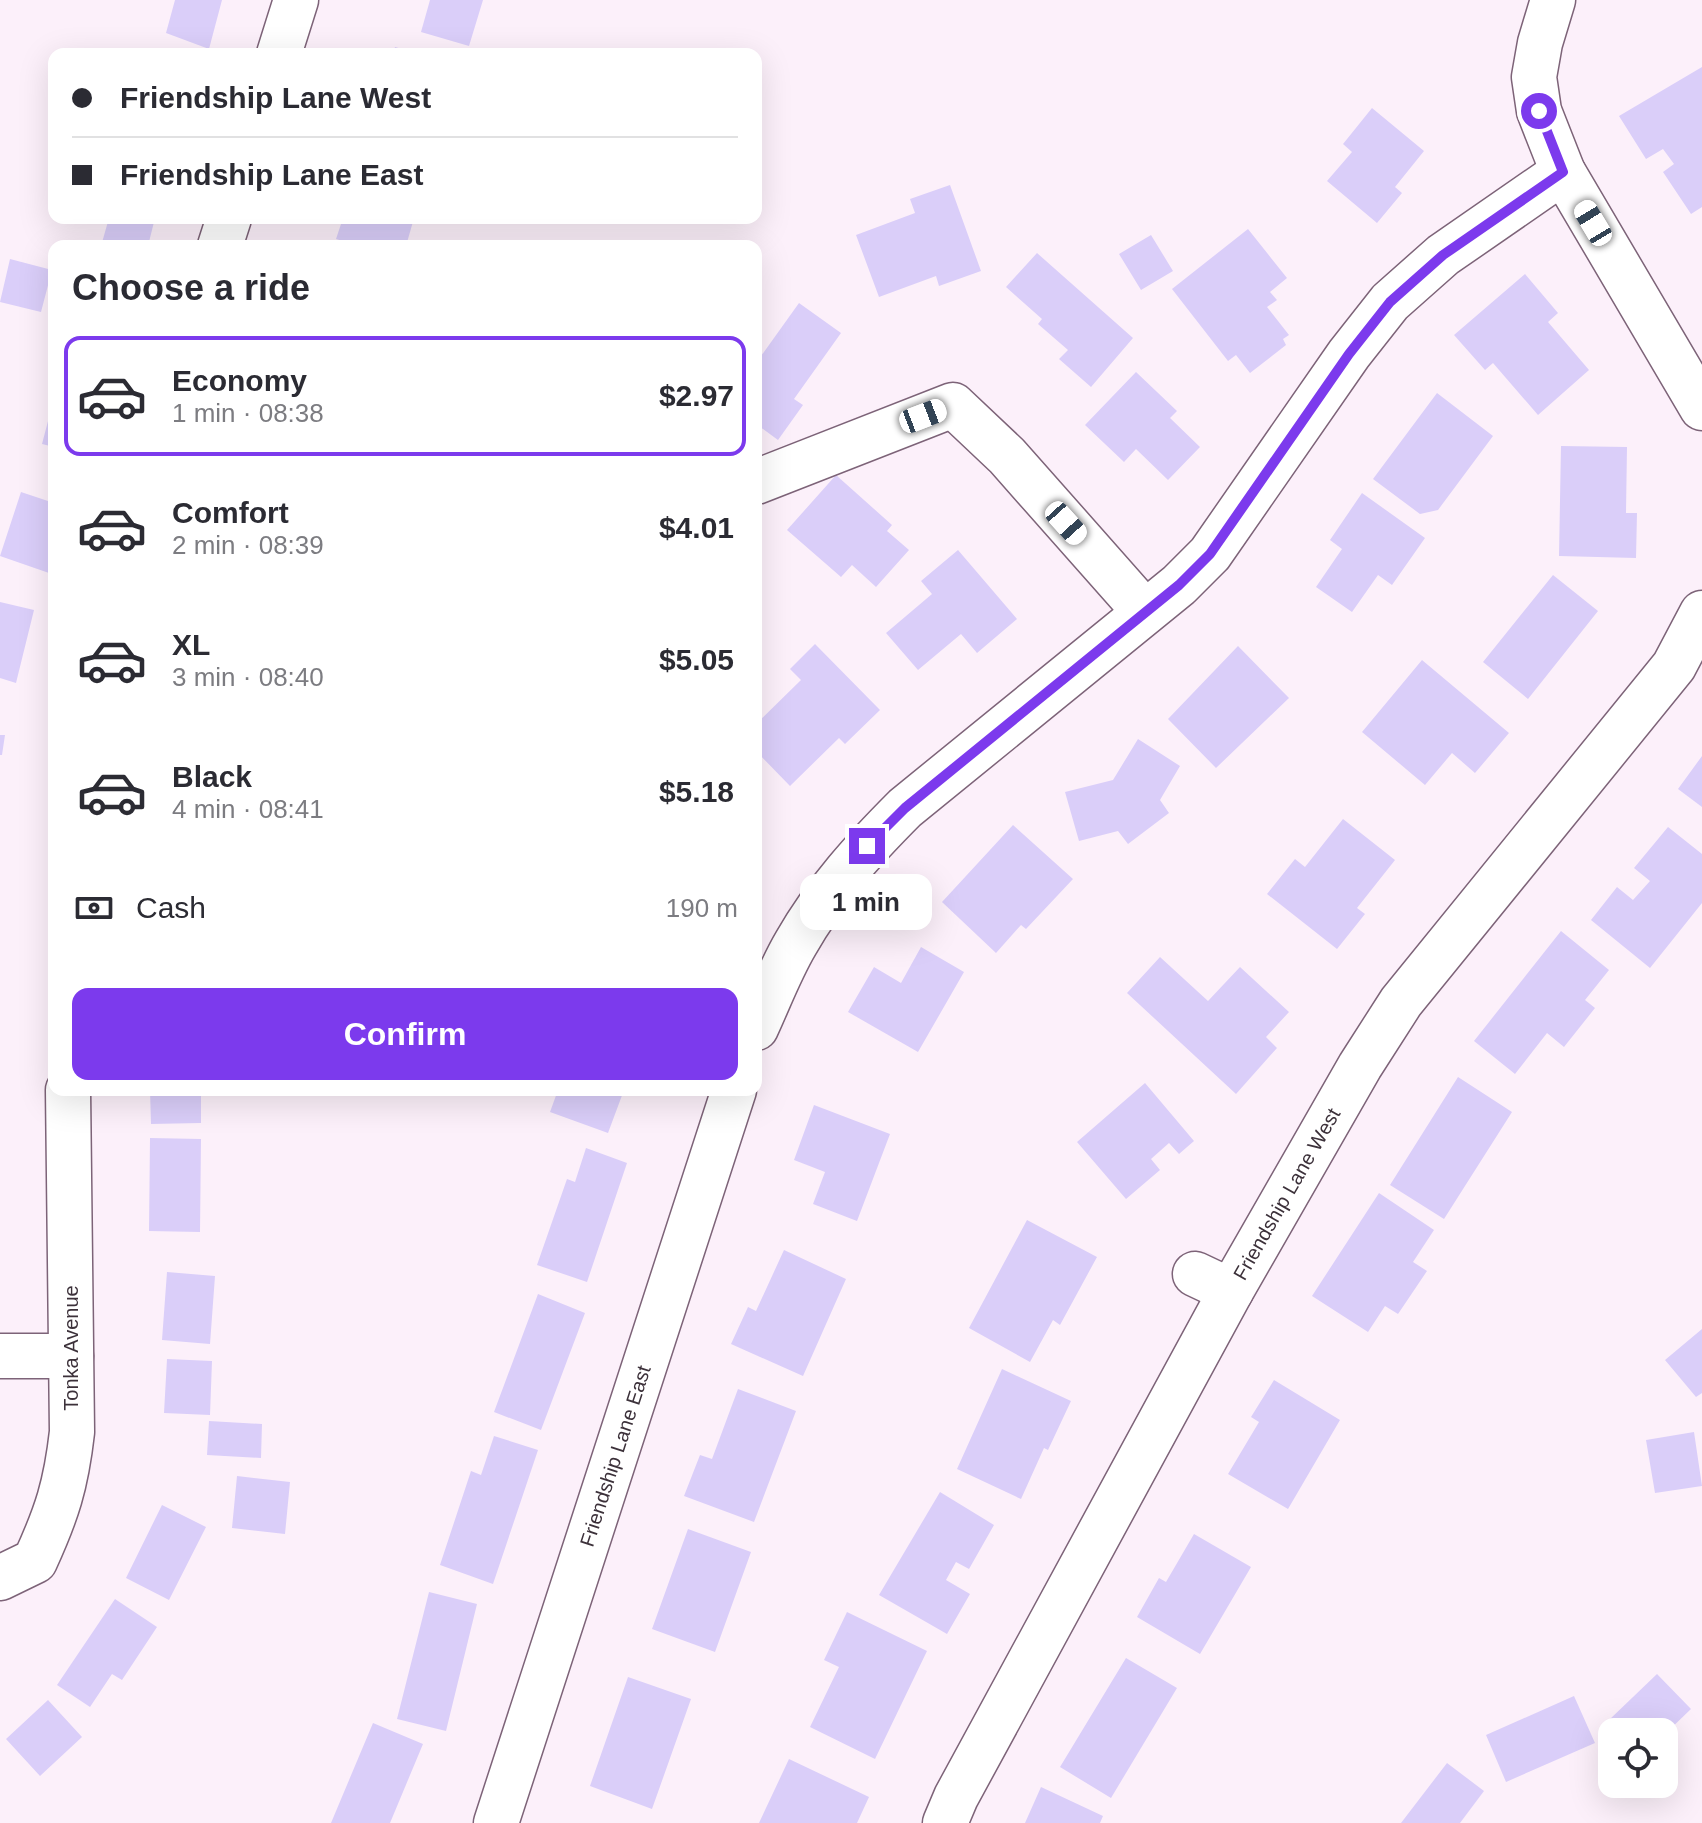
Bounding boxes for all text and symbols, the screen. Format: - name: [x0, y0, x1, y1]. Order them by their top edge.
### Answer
- text: Friendship Lane West: [120, 81, 431, 114]
- route start: [1521, 93, 1557, 129]
- text: Friendship Lane East: [120, 158, 423, 191]
- car: [1570, 196, 1616, 250]
- text: Choose a ride: [72, 267, 310, 308]
- icon: car: [76, 360, 148, 432]
- text: Economy: [172, 364, 307, 397]
- text: $2.97: [659, 379, 734, 412]
- car: [896, 396, 950, 436]
- text: 1 min · 08:38: [172, 398, 324, 428]
- icon: car: [76, 492, 148, 564]
- text: Comfort: [172, 496, 289, 529]
- car: [1041, 497, 1091, 549]
- text: $4.01: [659, 511, 734, 544]
- text: 2 min · 08:39: [172, 530, 324, 560]
- icon: car: [76, 624, 148, 696]
- text: XL: [172, 628, 210, 661]
- text: $5.05: [659, 643, 734, 676]
- text: 3 min · 08:40: [172, 662, 324, 692]
- icon: car: [76, 756, 148, 828]
- text: Black: [172, 760, 252, 793]
- text: $5.18: [659, 775, 734, 808]
- text: 4 min · 08:41: [172, 794, 324, 824]
- route end: [849, 828, 885, 864]
- callout: 1 min: [801, 874, 933, 930]
- icon: cash: [72, 886, 116, 930]
- text: 1 min: [832, 887, 900, 917]
- text: Cash: [136, 891, 206, 924]
- text: 190 m: [666, 893, 738, 923]
- button: Confirm: [72, 988, 738, 1080]
- street label: Friendship Lane West: [1229, 1104, 1345, 1284]
- street label: Tonka Avenue: [60, 1285, 82, 1411]
- street label: Friendship Lane East: [576, 1362, 655, 1549]
- map controls: [1598, 1718, 1678, 1798]
- button: locate: [1598, 1718, 1678, 1798]

